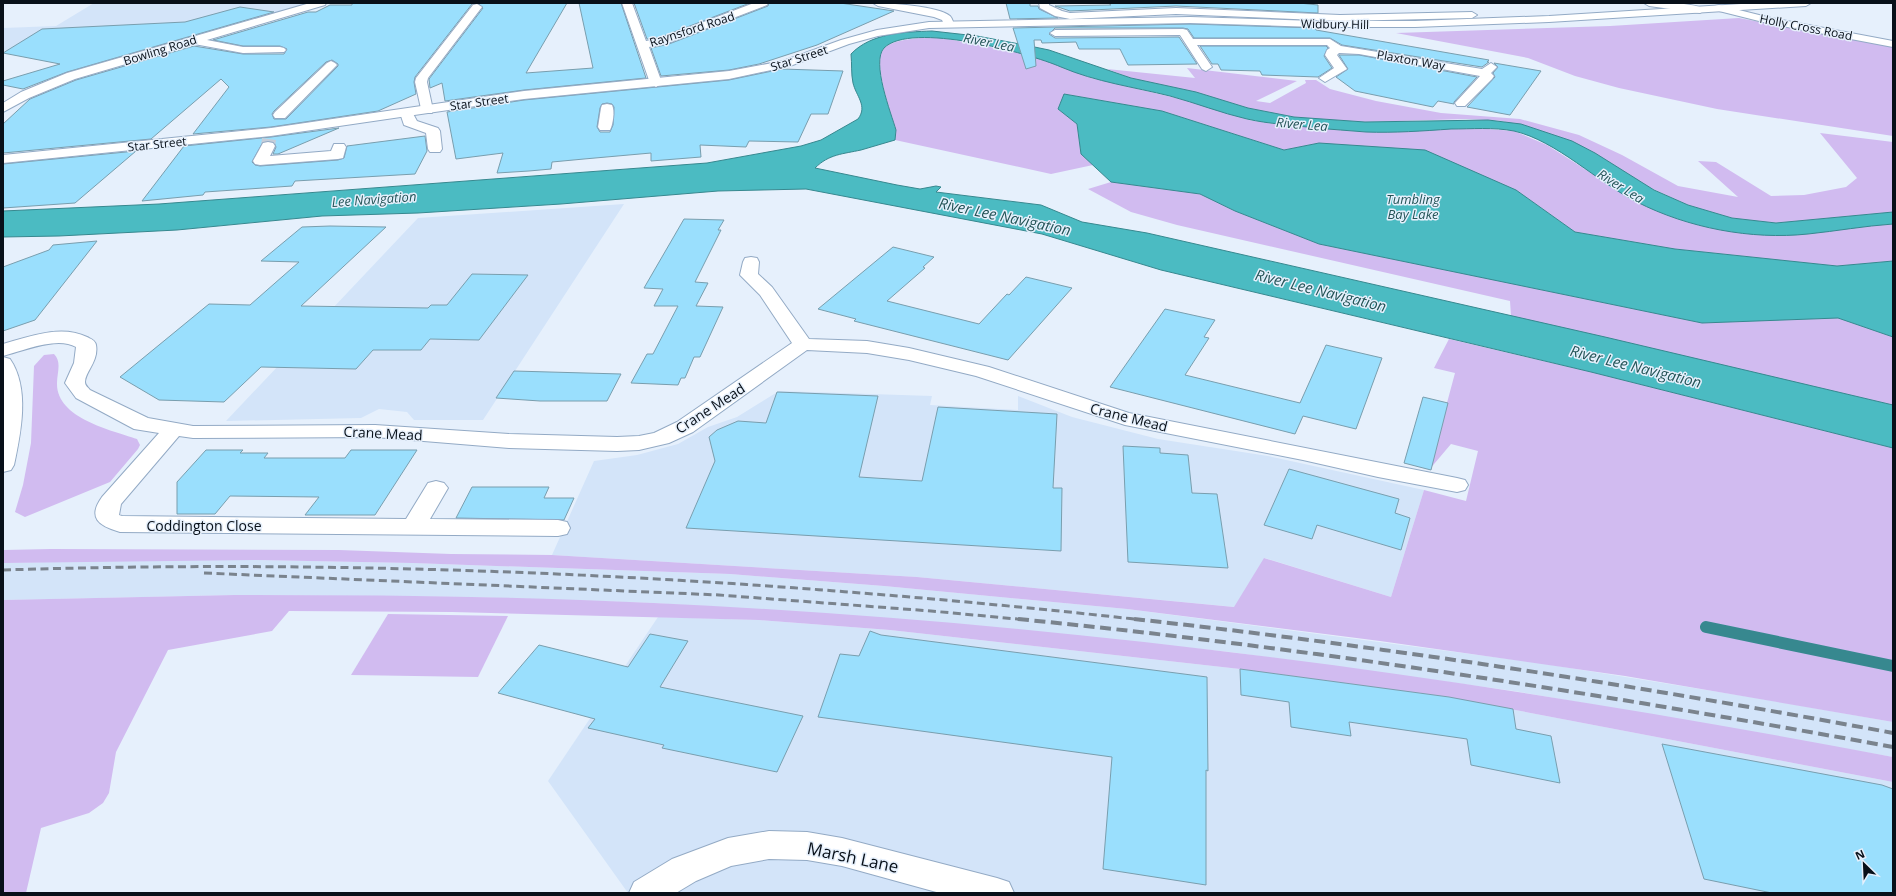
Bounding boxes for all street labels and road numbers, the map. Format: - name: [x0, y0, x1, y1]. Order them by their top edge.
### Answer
- street label: Raynsford Road: [647, 7, 737, 51]
- street label: Holly Cross Road: [1758, 10, 1854, 44]
- street label: Widbury Hill: [1301, 15, 1369, 33]
- street label: Bowling Road: [121, 31, 199, 69]
- street label: Star Street: [768, 41, 830, 75]
- street label: Plaxton Way: [1376, 46, 1447, 75]
- street label: Star Street: [449, 89, 509, 115]
- street label: Star Street: [127, 132, 187, 156]
- street label: Crane Mead: [672, 378, 748, 438]
- street label: Crane Mead: [1088, 398, 1170, 436]
- street label: Crane Mead: [343, 421, 423, 445]
- street label: Coddington Close: [146, 516, 262, 535]
- street label: Marsh Lane: [805, 836, 901, 878]

